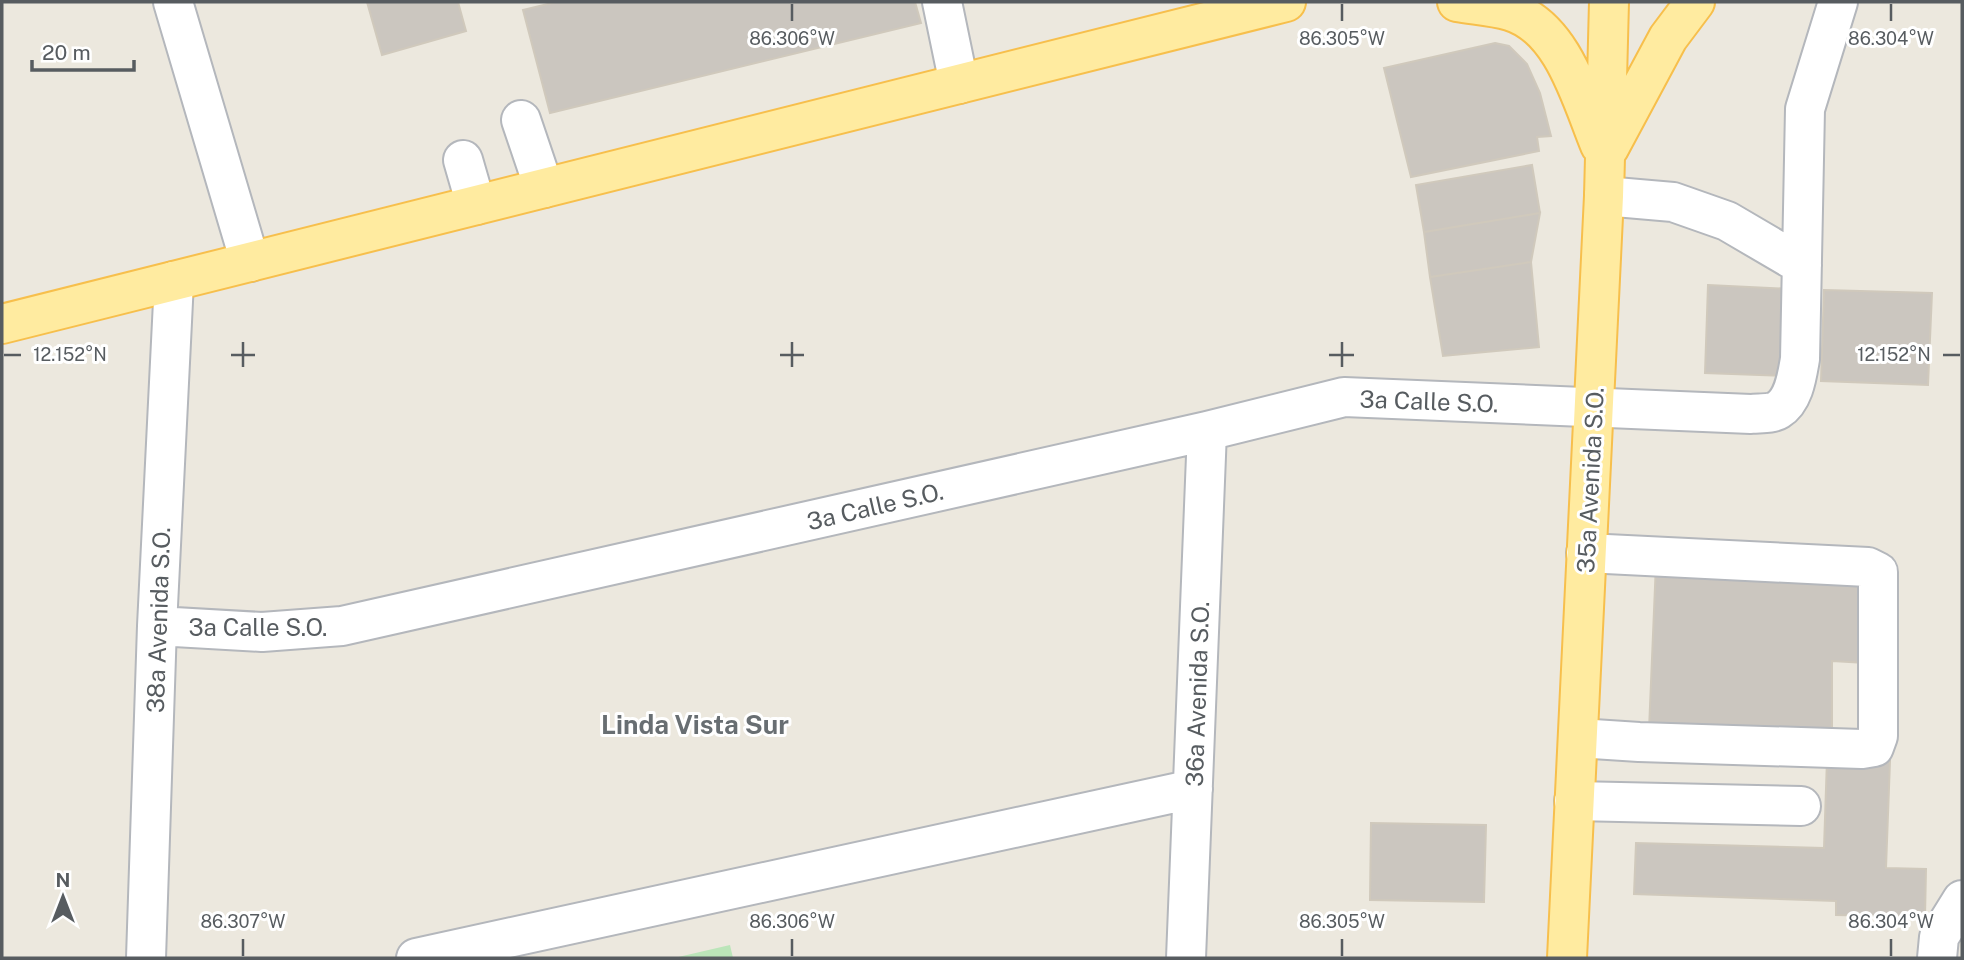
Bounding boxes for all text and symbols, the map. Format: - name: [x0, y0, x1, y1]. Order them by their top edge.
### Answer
- scale bar: [32, 28, 133, 72]
- text: 86.306°W: [749, 28, 835, 49]
- text: 86.305°W: [1299, 28, 1385, 49]
- text: 86.304°W: [1848, 28, 1934, 49]
- text: 20 m: [42, 40, 91, 65]
- text: 12.152°N: [33, 344, 107, 365]
- text: 12.152°N: [1857, 344, 1931, 365]
- street label: 3a Calle S.O.: [1359, 385, 1499, 417]
- street label: 35a Avenida S.O.: [1571, 386, 1609, 574]
- street label: 3a Calle S.O.: [804, 477, 946, 535]
- street label: 38a Avenida S.O.: [141, 526, 175, 714]
- street label: 36a Avenida S.O.: [1180, 601, 1214, 787]
- street label: 3a Calle S.O.: [189, 613, 327, 641]
- district label: Linda Vista Sur: [601, 709, 789, 740]
- north arrow: [28, 862, 98, 932]
- text: N: [56, 869, 70, 891]
- text: 86.307°W: [200, 911, 286, 932]
- text: 86.306°W: [749, 911, 835, 932]
- text: 86.305°W: [1299, 911, 1385, 932]
- text: 86.304°W: [1848, 911, 1934, 932]

